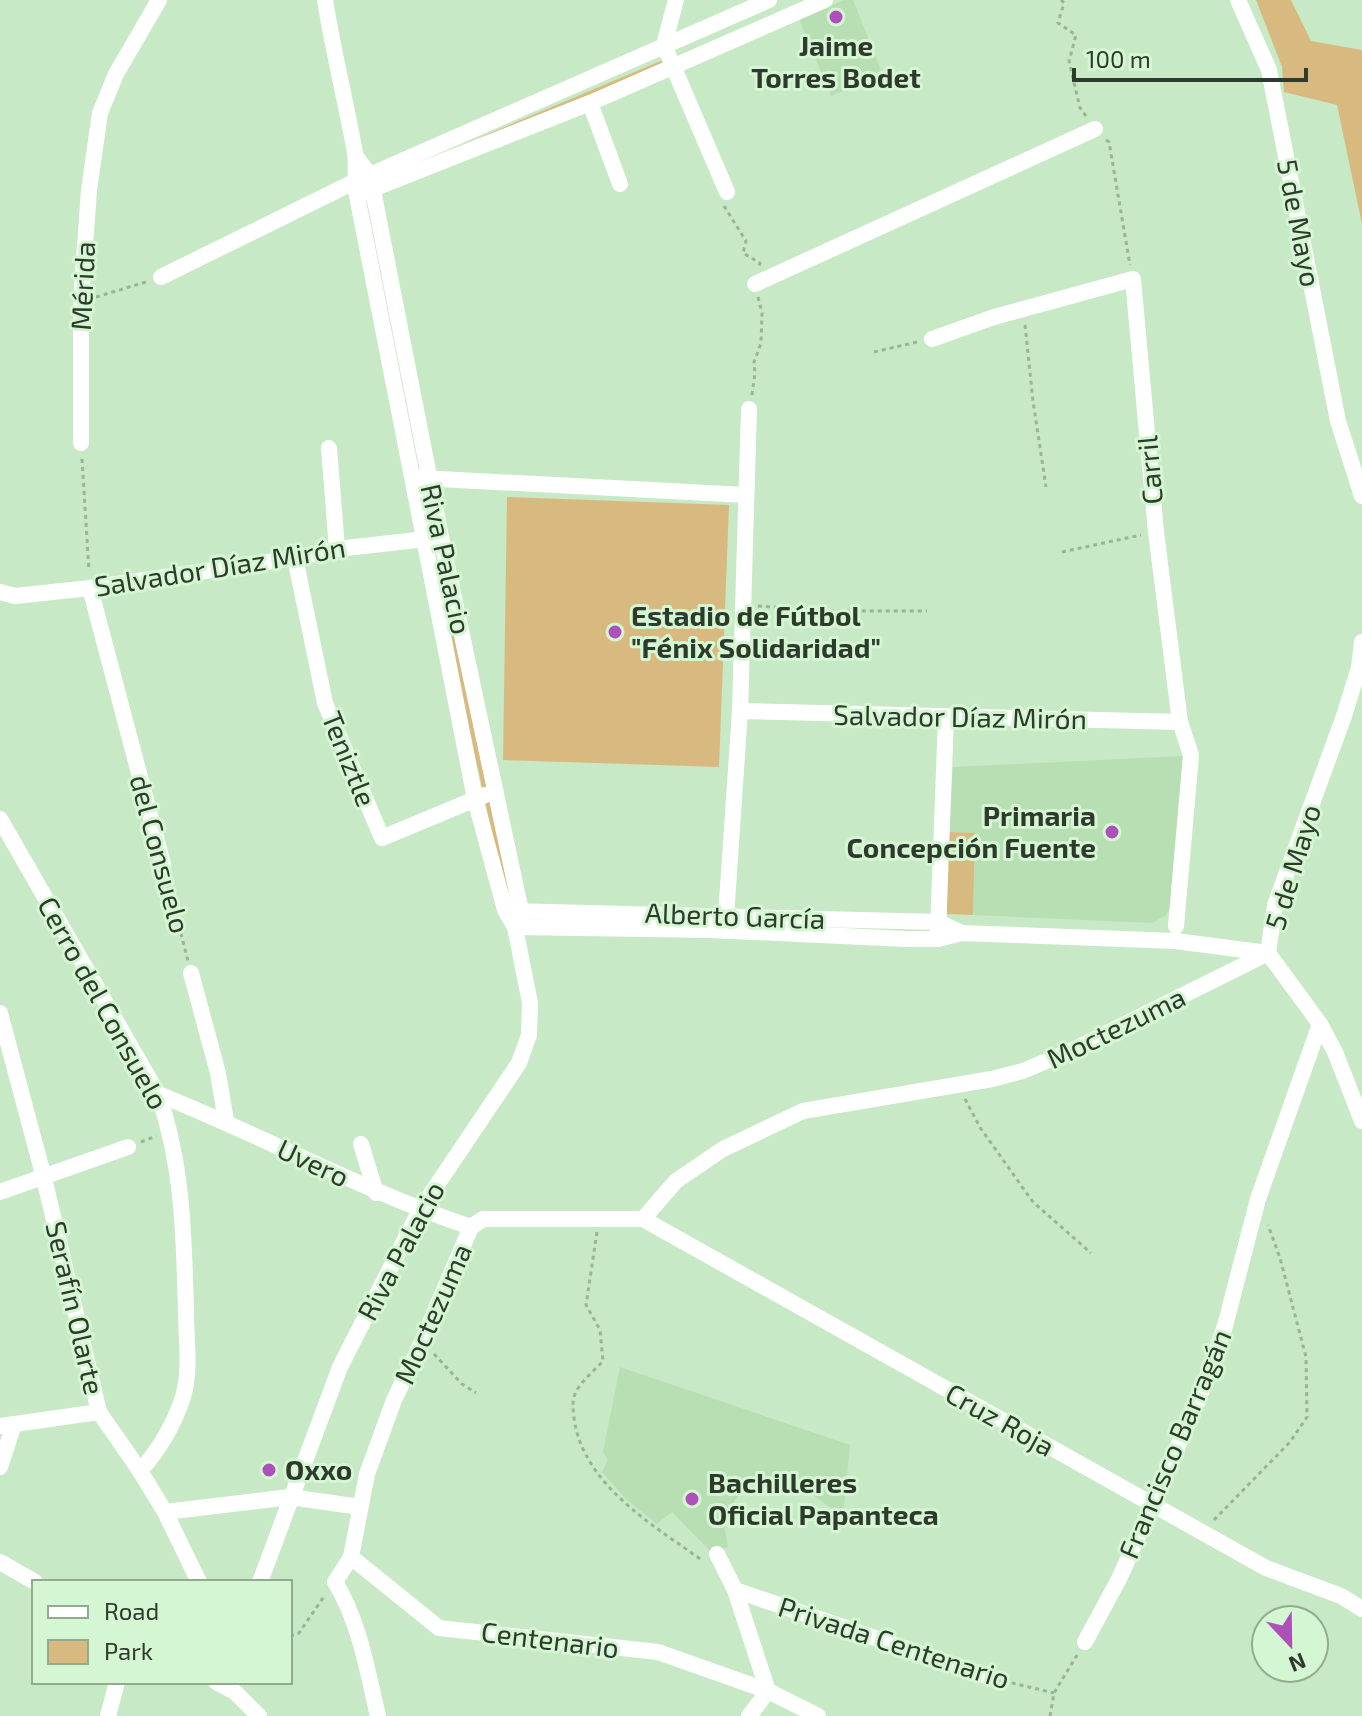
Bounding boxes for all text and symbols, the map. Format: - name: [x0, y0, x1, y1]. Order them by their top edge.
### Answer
- marker: Jaime Torres Bodet: [827, 8, 845, 26]
- place label: Jaime Torres Bodet: [751, 28, 921, 94]
- scale bar: [1074, 32, 1306, 82]
- text: 100 m: [1086, 44, 1151, 73]
- street label: 5 de Mayo: [1271, 156, 1329, 289]
- street label: Mérida: [63, 241, 101, 331]
- street label: Carril: [1129, 434, 1169, 506]
- street label: Riva Palacio: [414, 481, 479, 637]
- street label: Salvador Díaz Mirón: [92, 529, 348, 603]
- place label: Estadio de Fútbol "Fénix Solidaridad": [631, 598, 881, 664]
- marker: Estadio de Fútbol "Fénix Solidaridad": [606, 623, 624, 641]
- street label: Salvador Díaz Mirón: [833, 697, 1087, 735]
- street label: Teniztle: [315, 706, 384, 811]
- street label: del Consuelo: [124, 771, 198, 937]
- place label: Primaria Concepción Fuente: [846, 798, 1096, 864]
- street label: 5 de Mayo: [1257, 800, 1327, 933]
- marker: Primaria Concepción Fuente: [1103, 823, 1121, 841]
- street label: Cerro del Consuelo: [31, 890, 176, 1115]
- street label: Alberto García: [644, 895, 826, 935]
- street label: Moctezuma: [1041, 979, 1190, 1075]
- street label: Uvero: [272, 1131, 355, 1193]
- street label: Riva Palacio: [349, 1175, 451, 1326]
- street label: Serafín Olarte: [40, 1218, 112, 1398]
- street label: Moctezuma: [386, 1238, 478, 1389]
- street label: Francisco Barragán: [1110, 1324, 1238, 1563]
- street label: Cruz Roja: [940, 1375, 1061, 1463]
- place label: Oxxo: [285, 1452, 352, 1486]
- marker: Oxxo: [260, 1461, 278, 1479]
- place label: Bachilleres Oficial Papanteca: [708, 1465, 939, 1531]
- marker: Bachilleres Oficial Papanteca: [683, 1490, 701, 1508]
- legend: [32, 1580, 292, 1684]
- street label: Privada Centenario: [774, 1589, 1014, 1695]
- text: Road: [104, 1596, 159, 1625]
- north arrow: [1250, 1604, 1330, 1684]
- street label: Centenario: [479, 1614, 621, 1664]
- text: Park: [104, 1636, 153, 1665]
- text: N: [1286, 1648, 1310, 1679]

